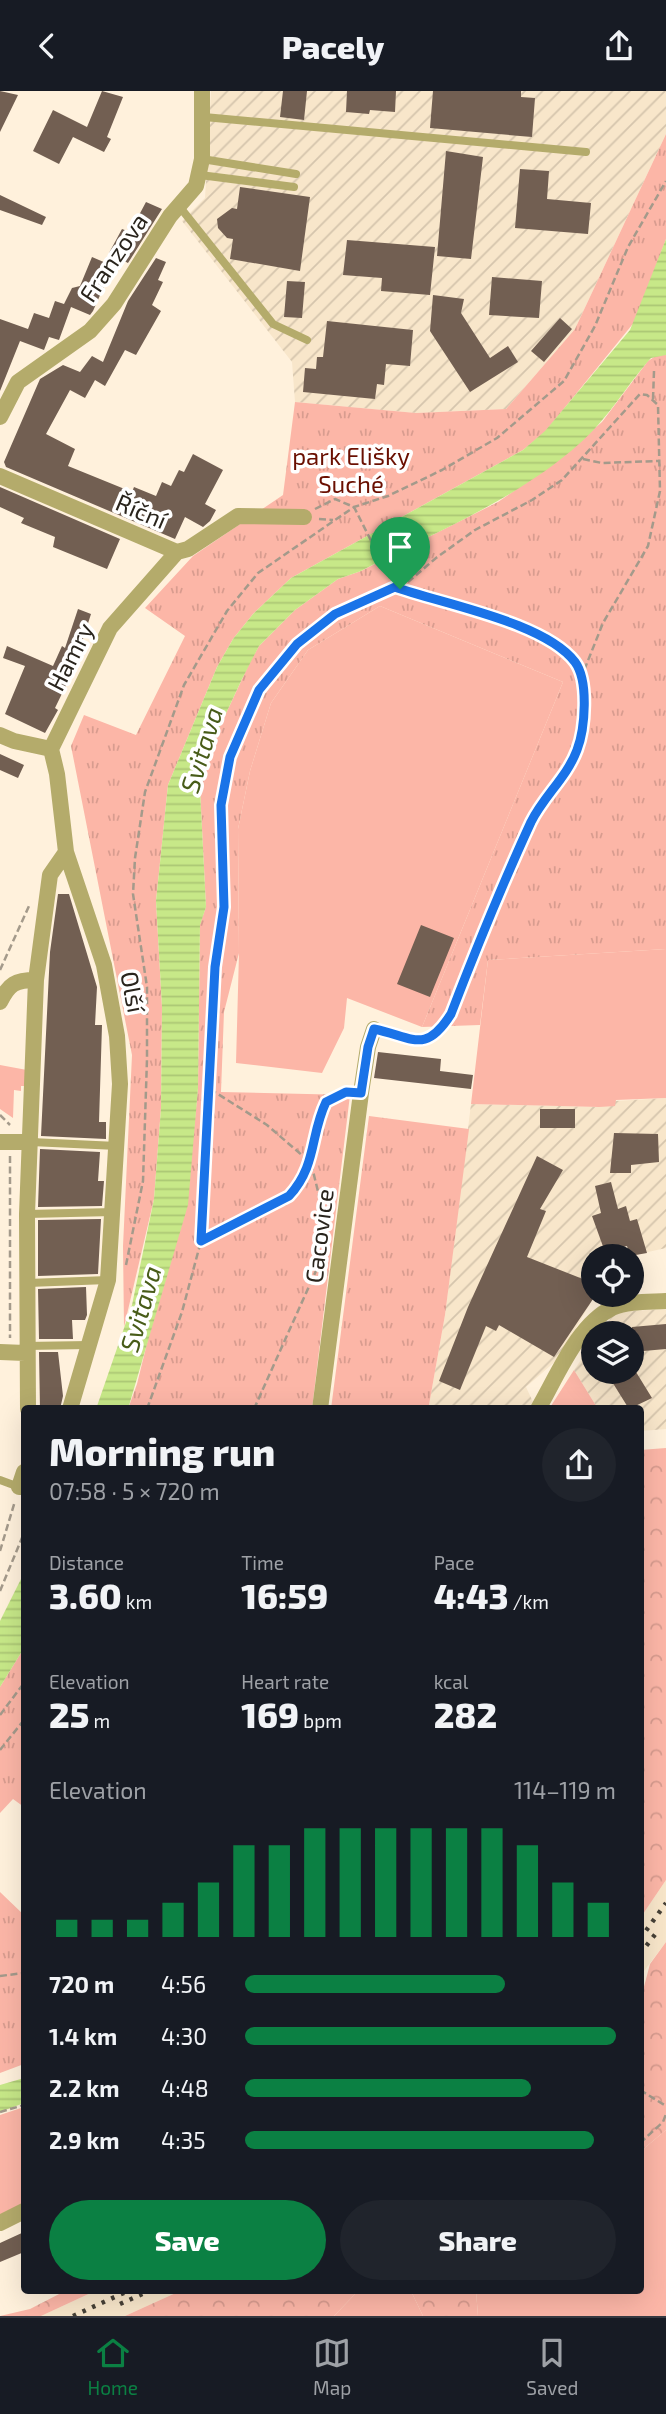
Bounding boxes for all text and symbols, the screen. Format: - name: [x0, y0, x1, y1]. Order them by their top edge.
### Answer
- icon: back: [28, 27, 66, 65]
- text: Pacely: [282, 27, 384, 65]
- icon: share: [600, 27, 638, 65]
- street label: Franzova: [73, 207, 153, 307]
- park label: park Elišky Suché: [292, 441, 410, 498]
- street label: Říční: [112, 487, 172, 535]
- pin: [370, 517, 430, 589]
- icon: arrive: [381, 528, 419, 566]
- street label: Hamry: [40, 617, 99, 695]
- water label: Svitava: [173, 703, 228, 796]
- street label: Olší: [115, 969, 152, 1016]
- street label: Cacovice: [298, 1187, 339, 1285]
- map controls: [581, 1244, 644, 1384]
- button: locate: [581, 1244, 644, 1307]
- water label: Svitava: [113, 1262, 167, 1355]
- button: layers: [581, 1321, 644, 1384]
- text: Morning run: [49, 1428, 275, 1474]
- button: share: [542, 1428, 616, 1502]
- text: 07:58 · 5 × 720 m: [49, 1477, 220, 1505]
- text: Distance: [49, 1551, 124, 1574]
- text: Time: [241, 1551, 284, 1574]
- text: Pace: [434, 1551, 475, 1574]
- text: 3.60: [49, 1574, 122, 1616]
- text: 16:59: [241, 1574, 328, 1616]
- text: 4:43: [434, 1574, 509, 1616]
- text: km: [122, 1590, 152, 1613]
- text: /km: [509, 1590, 549, 1613]
- text: Elevation: [49, 1670, 130, 1693]
- text: Heart rate: [241, 1670, 329, 1693]
- text: kcal: [434, 1670, 468, 1693]
- text: 25: [49, 1693, 89, 1735]
- text: 169: [241, 1693, 299, 1735]
- text: 282: [434, 1693, 497, 1735]
- text: m: [89, 1709, 110, 1732]
- text: bpm: [299, 1709, 342, 1732]
- text: Elevation: [49, 1776, 147, 1804]
- text: 114–119 m: [514, 1776, 616, 1804]
- text: 720 m: [49, 1970, 114, 1998]
- text: 4:56: [161, 1970, 206, 1998]
- text: 1.4 km: [49, 2022, 117, 2050]
- text: 4:30: [161, 2022, 207, 2050]
- text: 2.2 km: [49, 2074, 119, 2102]
- text: 4:48: [161, 2074, 209, 2102]
- text: 2.9 km: [49, 2126, 120, 2154]
- text: 4:35: [161, 2126, 206, 2154]
- button: Save: [49, 2200, 326, 2280]
- button: Share: [340, 2200, 616, 2280]
- tab: Home: [88, 2334, 138, 2399]
- tab: Map: [313, 2334, 351, 2399]
- tab: Saved: [526, 2334, 578, 2399]

